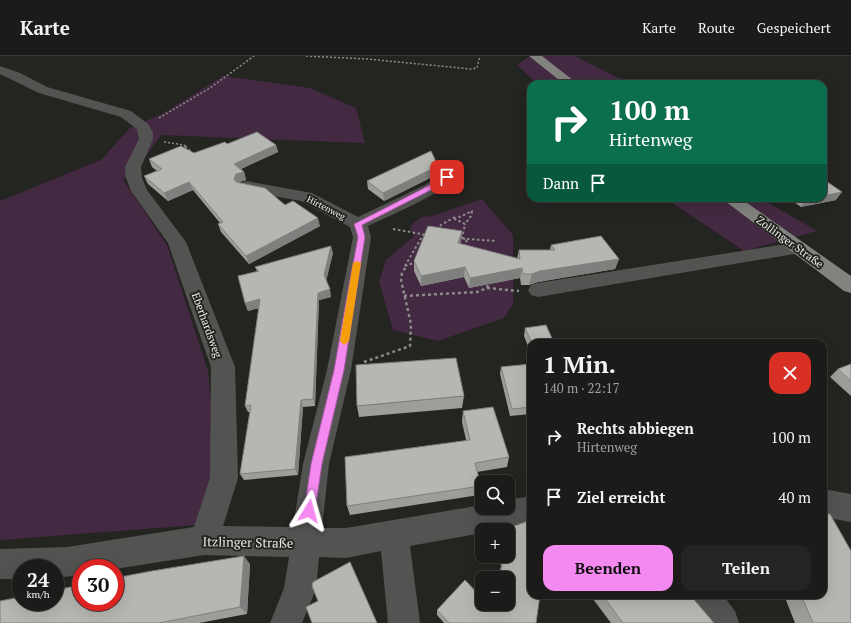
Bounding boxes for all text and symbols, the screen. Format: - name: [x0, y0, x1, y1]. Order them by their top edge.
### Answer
- text: Karte: [20, 15, 70, 40]
- text: Karte: [642, 18, 676, 37]
- text: Route: [698, 18, 735, 37]
- text: Gespeichert: [757, 18, 831, 37]
- text: 100 m: [609, 91, 690, 128]
- icon: right: [543, 96, 595, 148]
- text: Hirtenweg: [609, 127, 692, 151]
- pin: [430, 160, 464, 194]
- icon: arrive: [436, 166, 458, 188]
- icon: arrive: [587, 172, 609, 194]
- text: Dann: [543, 173, 579, 193]
- street label: Hirtenweg: [305, 193, 348, 223]
- street label: Zollinger Straße: [754, 213, 827, 271]
- street label: Eberhardsweg: [189, 290, 225, 360]
- text: 1 Min.: [543, 348, 616, 380]
- button: close: [769, 352, 811, 394]
- text: 140 m · 22:17: [543, 379, 620, 397]
- text: Rechts abbiegen: [577, 418, 694, 438]
- icon: right: [543, 426, 565, 448]
- text: 100 m: [770, 427, 811, 447]
- text: Hirtenweg: [577, 438, 637, 456]
- map controls: [475, 475, 515, 611]
- button: search: [475, 475, 515, 515]
- icon: arrive: [543, 486, 565, 508]
- text: Ziel erreicht: [577, 487, 665, 507]
- text: 40 m: [778, 487, 811, 507]
- position arrow: [288, 490, 330, 532]
- button: +: [475, 523, 515, 563]
- street label: Itzlinger Straße: [202, 532, 294, 552]
- button: Beenden: [543, 545, 673, 591]
- button: Teilen: [681, 545, 811, 591]
- speed limit sign: 30: [72, 559, 124, 611]
- text: 24: [27, 566, 49, 593]
- button: −: [475, 571, 515, 611]
- text: km/h: [26, 588, 50, 601]

